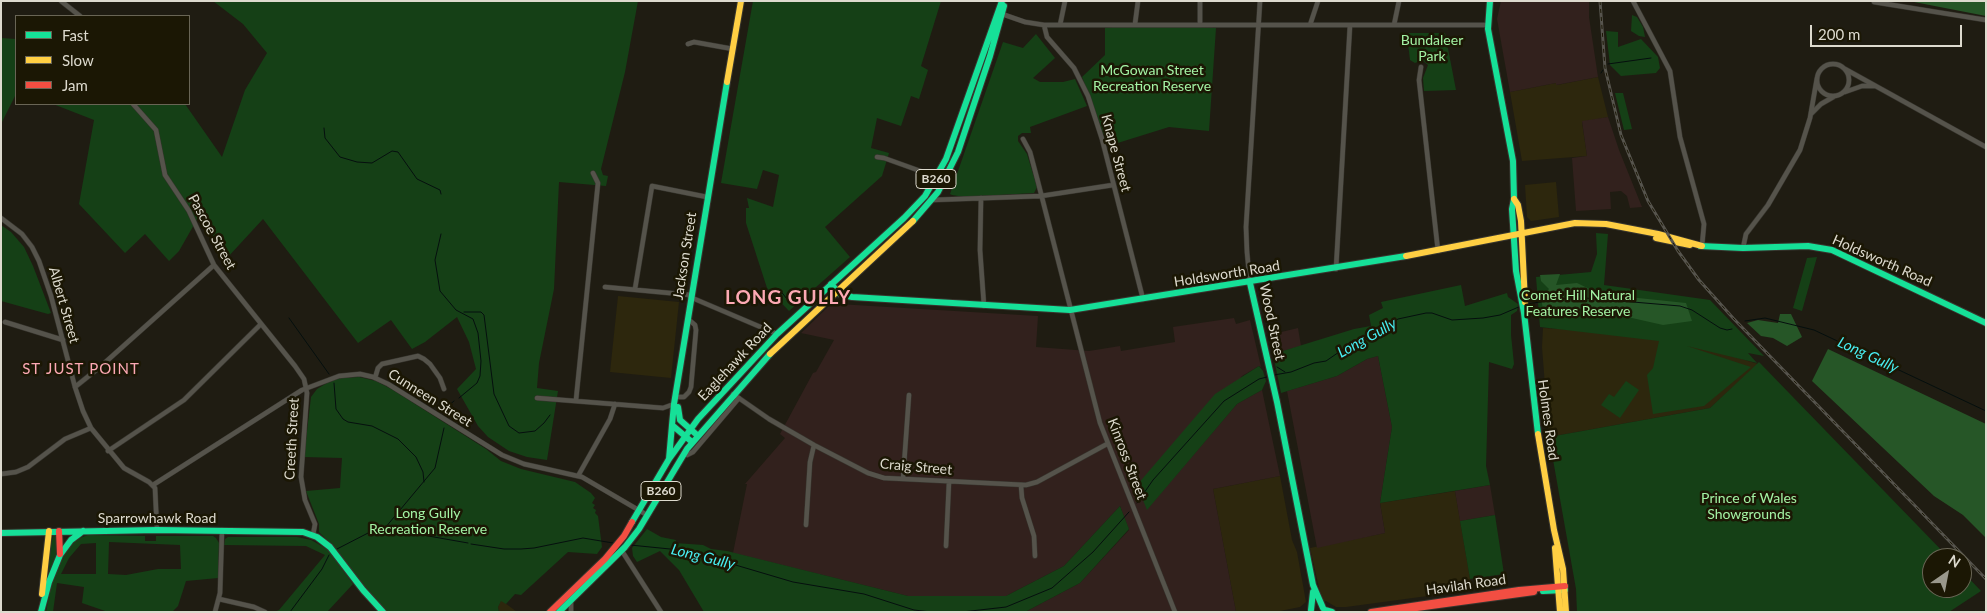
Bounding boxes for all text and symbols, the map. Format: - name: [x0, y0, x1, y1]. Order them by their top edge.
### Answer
- legend: [15, 15, 190, 105]
- scale bar: [1812, 15, 1964, 47]
- text: 200 m: [1818, 25, 1860, 43]
- text: Fast: [62, 26, 89, 44]
- park label: Bundaleer Park: [1401, 32, 1463, 64]
- text: Slow: [62, 51, 94, 69]
- park label: McGowan Street Recreation Reserve: [1093, 62, 1211, 94]
- text: Jam: [62, 76, 88, 94]
- street label: Knape Street: [1098, 112, 1134, 194]
- road number: B260: [916, 170, 956, 188]
- street label: Pascoe Street: [184, 191, 240, 273]
- street label: Jackson Street: [670, 211, 700, 301]
- street label: Holdsworth Road: [1830, 232, 1934, 290]
- street label: Holdsworth Road: [1173, 257, 1281, 291]
- street label: Albert Street: [45, 265, 83, 345]
- street label: Wood Street: [1256, 282, 1288, 362]
- district label: LONG GULLY: [724, 287, 852, 309]
- park label: Comet Hill Natural Features Reserve: [1521, 287, 1635, 320]
- water label: Long Gully: [1334, 314, 1400, 362]
- street label: Eaglehawk Road: [695, 320, 775, 404]
- water label: Long Gully: [1835, 333, 1901, 377]
- district label: ST JUST POINT: [21, 360, 141, 378]
- street label: Cunneen Street: [385, 366, 475, 430]
- street label: Holmes Road: [1534, 379, 1562, 461]
- street label: Creeth Street: [281, 398, 303, 480]
- street label: Kinross Street: [1104, 416, 1150, 502]
- street label: Craig Street: [879, 455, 953, 479]
- road number: B260: [641, 482, 681, 501]
- park label: Prince of Wales Showgrounds: [1701, 490, 1797, 522]
- park label: Long Gully Recreation Reserve: [369, 505, 487, 538]
- street label: Sparrowhawk Road: [98, 510, 216, 526]
- water label: Long Gully: [669, 540, 737, 574]
- north arrow: [1922, 548, 1972, 598]
- text: N: [1946, 551, 1964, 571]
- street label: Havilah Road: [1425, 571, 1507, 599]

